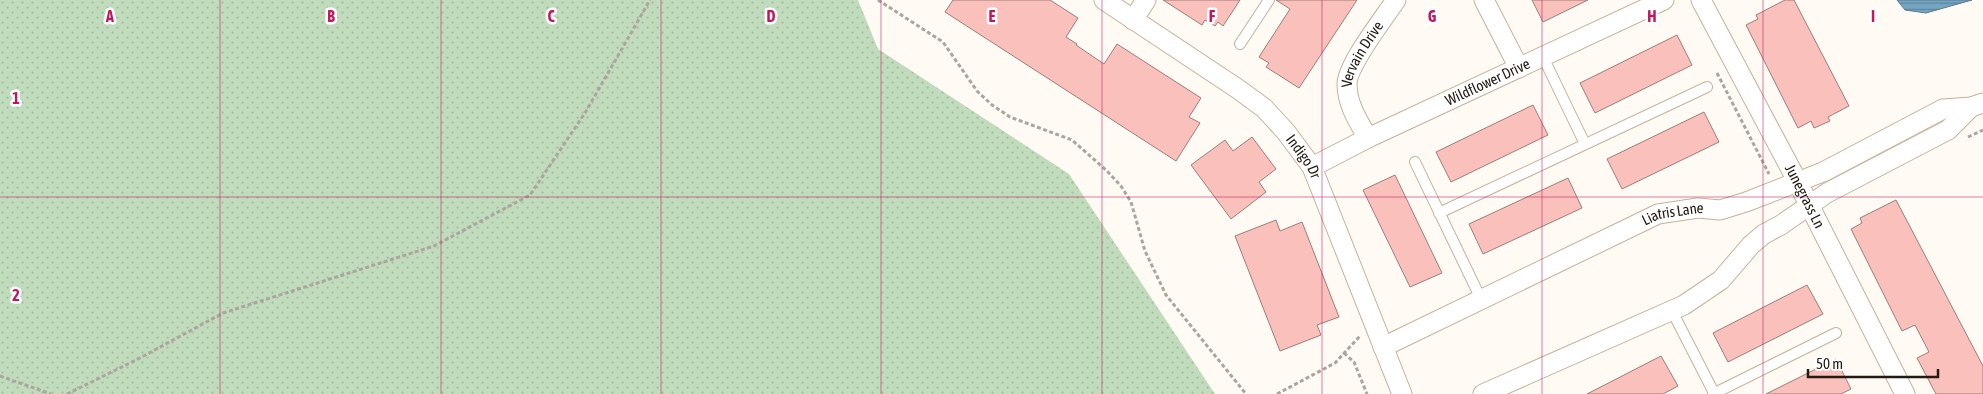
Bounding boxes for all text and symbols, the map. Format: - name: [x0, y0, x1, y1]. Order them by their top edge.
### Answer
- text: A: [105, 7, 114, 25]
- text: B: [327, 7, 335, 25]
- text: C: [547, 7, 555, 25]
- text: D: [767, 7, 776, 25]
- text: E: [989, 7, 996, 25]
- text: F: [1209, 7, 1216, 25]
- text: G: [1428, 7, 1437, 25]
- text: H: [1647, 7, 1657, 25]
- text: I: [1871, 7, 1875, 25]
- street label: Vervain Drive: [1338, 18, 1386, 87]
- street label: Wildflower Drive: [1442, 55, 1533, 109]
- text: 1: [12, 89, 20, 107]
- street label: Indigo Dr: [1283, 131, 1325, 181]
- street label: Junegrass Ln: [1782, 161, 1829, 231]
- street label: Liatris Lane: [1639, 199, 1704, 229]
- text: 2: [12, 286, 20, 304]
- scale bar: [1808, 346, 1938, 378]
- text: 50 m: [1816, 355, 1843, 372]

